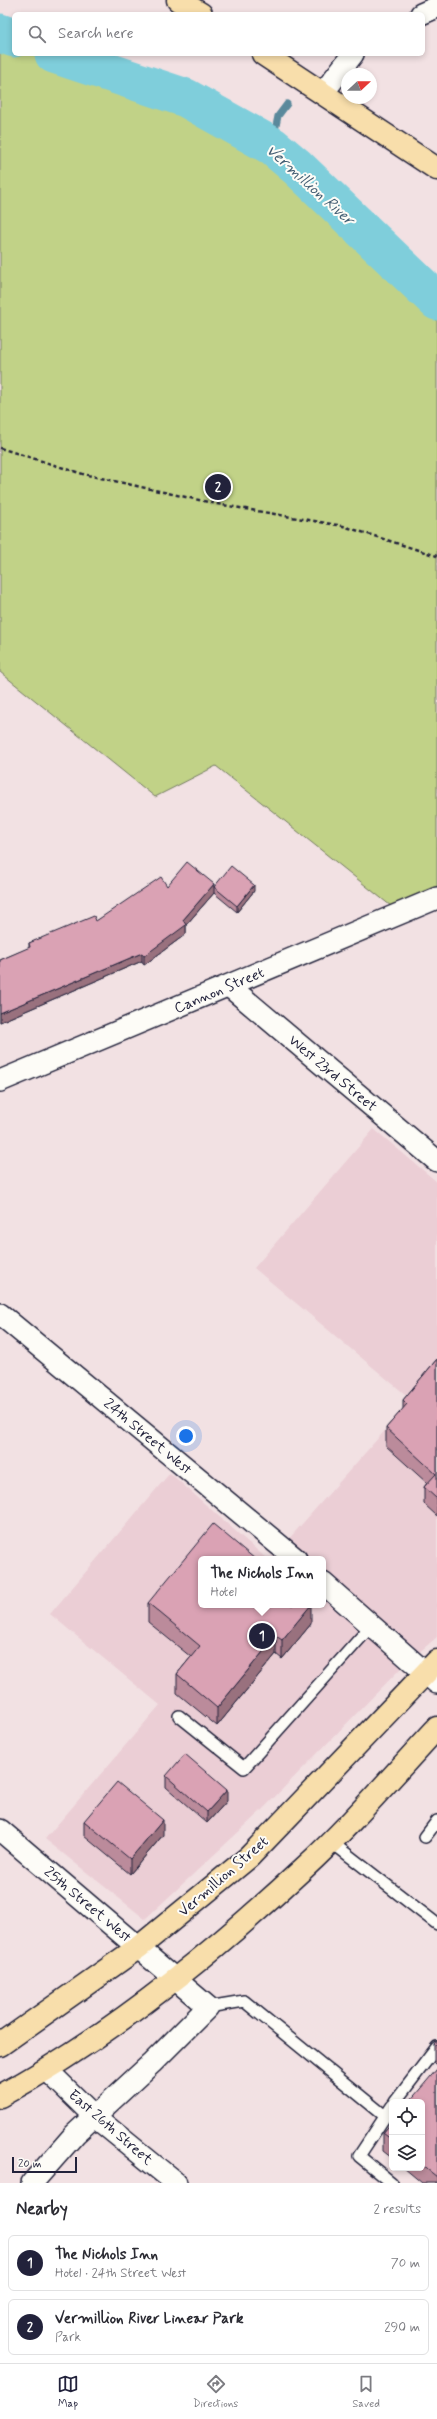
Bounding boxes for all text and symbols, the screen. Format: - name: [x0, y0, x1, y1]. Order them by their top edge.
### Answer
- search box: [12, 12, 425, 56]
- icon: search: [26, 23, 48, 45]
- text: Search here: [58, 24, 134, 44]
- north arrow: [341, 68, 377, 104]
- water label: Vermillion River: [262, 140, 360, 232]
- pin: 2: [205, 472, 231, 502]
- street label: Cannon Street: [171, 963, 268, 1019]
- street label: West 23rd Street: [284, 1031, 381, 1117]
- street label: 24th Street West: [99, 1394, 196, 1480]
- your location: [176, 1426, 196, 1446]
- popup: [198, 1556, 326, 1608]
- text: The Nichols Inn: [210, 1564, 314, 1584]
- text: Hotel: [210, 1584, 237, 1601]
- pin: 1: [249, 1621, 275, 1651]
- street label: Vermillion Street: [174, 1832, 273, 1921]
- street label: 25th Street West: [39, 1862, 136, 1948]
- street label: East 26th Street: [64, 2086, 157, 2170]
- map controls: [389, 2099, 425, 2171]
- button: locate: [389, 2099, 425, 2135]
- button: layers: [389, 2135, 425, 2171]
- scale bar: [12, 2155, 77, 2174]
- text: 20 m: [18, 2157, 41, 2171]
- text: Nearby: [16, 2198, 68, 2220]
- text: 2 results: [374, 2201, 421, 2218]
- text: The Nichols Inn: [55, 2245, 158, 2265]
- text: 1: [27, 2255, 33, 2272]
- text: 70 m: [391, 2255, 420, 2272]
- text: Hotel · 24th Street West: [55, 2265, 186, 2282]
- text: Vermillion River Linear Park: [55, 2309, 244, 2329]
- text: 2: [27, 2319, 33, 2336]
- text: 290 m: [384, 2319, 420, 2336]
- text: Park: [55, 2329, 81, 2346]
- tab: Map: [57, 2373, 79, 2411]
- tab: Directions: [193, 2373, 238, 2411]
- tab: Saved: [352, 2373, 380, 2411]

